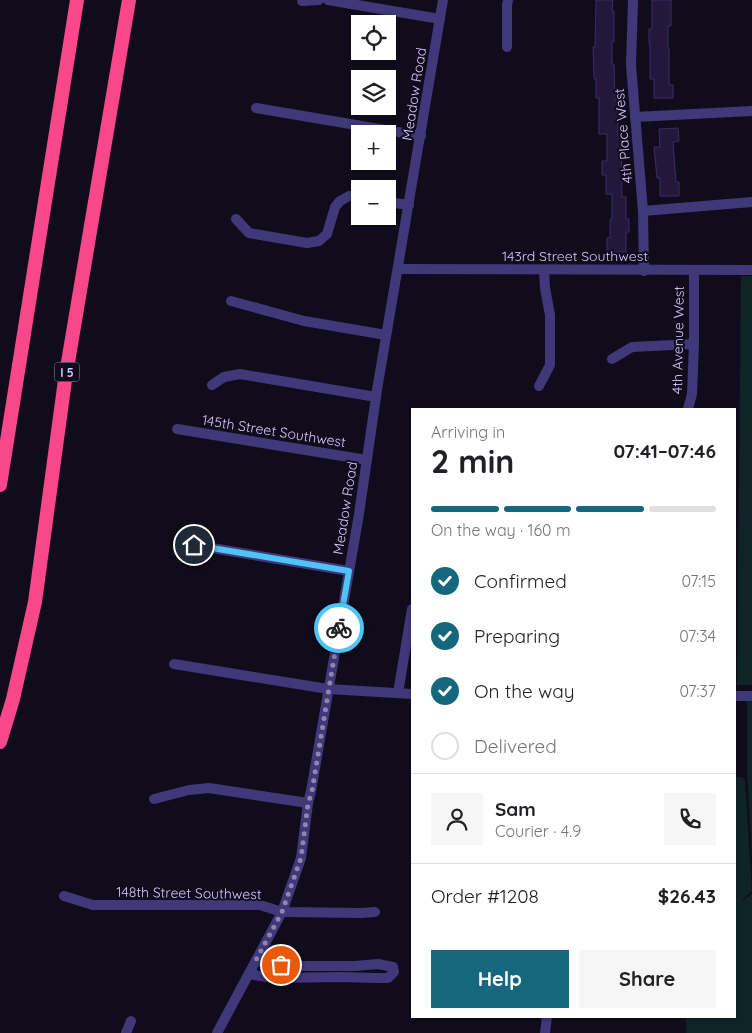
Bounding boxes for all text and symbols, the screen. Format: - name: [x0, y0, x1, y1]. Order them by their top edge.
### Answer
- map controls: [351, 15, 396, 225]
- button: locate: [351, 15, 396, 60]
- street label: Meadow Road: [398, 46, 430, 142]
- button: layers: [351, 70, 396, 115]
- street label: 4th Place West: [610, 87, 636, 184]
- button: +: [351, 125, 396, 170]
- button: −: [351, 180, 396, 225]
- street label: 143rd Street Southwest: [502, 247, 648, 265]
- street label: 4th Avenue West: [668, 286, 688, 394]
- road number: I 5: [54, 362, 80, 382]
- street label: 145th Street Southwest: [201, 411, 347, 451]
- text: Arriving in: [431, 422, 505, 442]
- text: 07:41–07:46: [613, 439, 716, 463]
- text: 2 min: [431, 441, 514, 481]
- street label: Meadow Road: [329, 460, 361, 556]
- text: On the way · 160 m: [431, 520, 571, 540]
- pin: [173, 524, 215, 566]
- icon: home: [180, 531, 208, 559]
- icon: check: [431, 567, 459, 595]
- text: Confirmed: [474, 569, 567, 593]
- text: 07:15: [682, 571, 716, 591]
- courier: [314, 603, 364, 653]
- icon: bike: [325, 614, 353, 642]
- icon: check: [431, 622, 459, 650]
- text: Preparing: [474, 624, 560, 648]
- text: 07:34: [679, 626, 716, 646]
- icon: check: [431, 677, 459, 705]
- text: On the way: [474, 679, 575, 703]
- text: 07:37: [680, 681, 716, 701]
- text: Delivered: [474, 734, 557, 758]
- button: person: [431, 793, 483, 845]
- button: phone: [664, 793, 716, 845]
- text: Sam: [495, 797, 536, 821]
- text: Courier · 4.9: [495, 821, 581, 841]
- street label: 148th Street Southwest: [116, 883, 262, 903]
- text: Order #1208: [431, 884, 539, 908]
- text: $26.43: [658, 884, 716, 908]
- pin: [260, 944, 302, 986]
- button: Help: [431, 950, 569, 1008]
- button: Share: [579, 950, 716, 1008]
- icon: bag: [267, 951, 295, 979]

